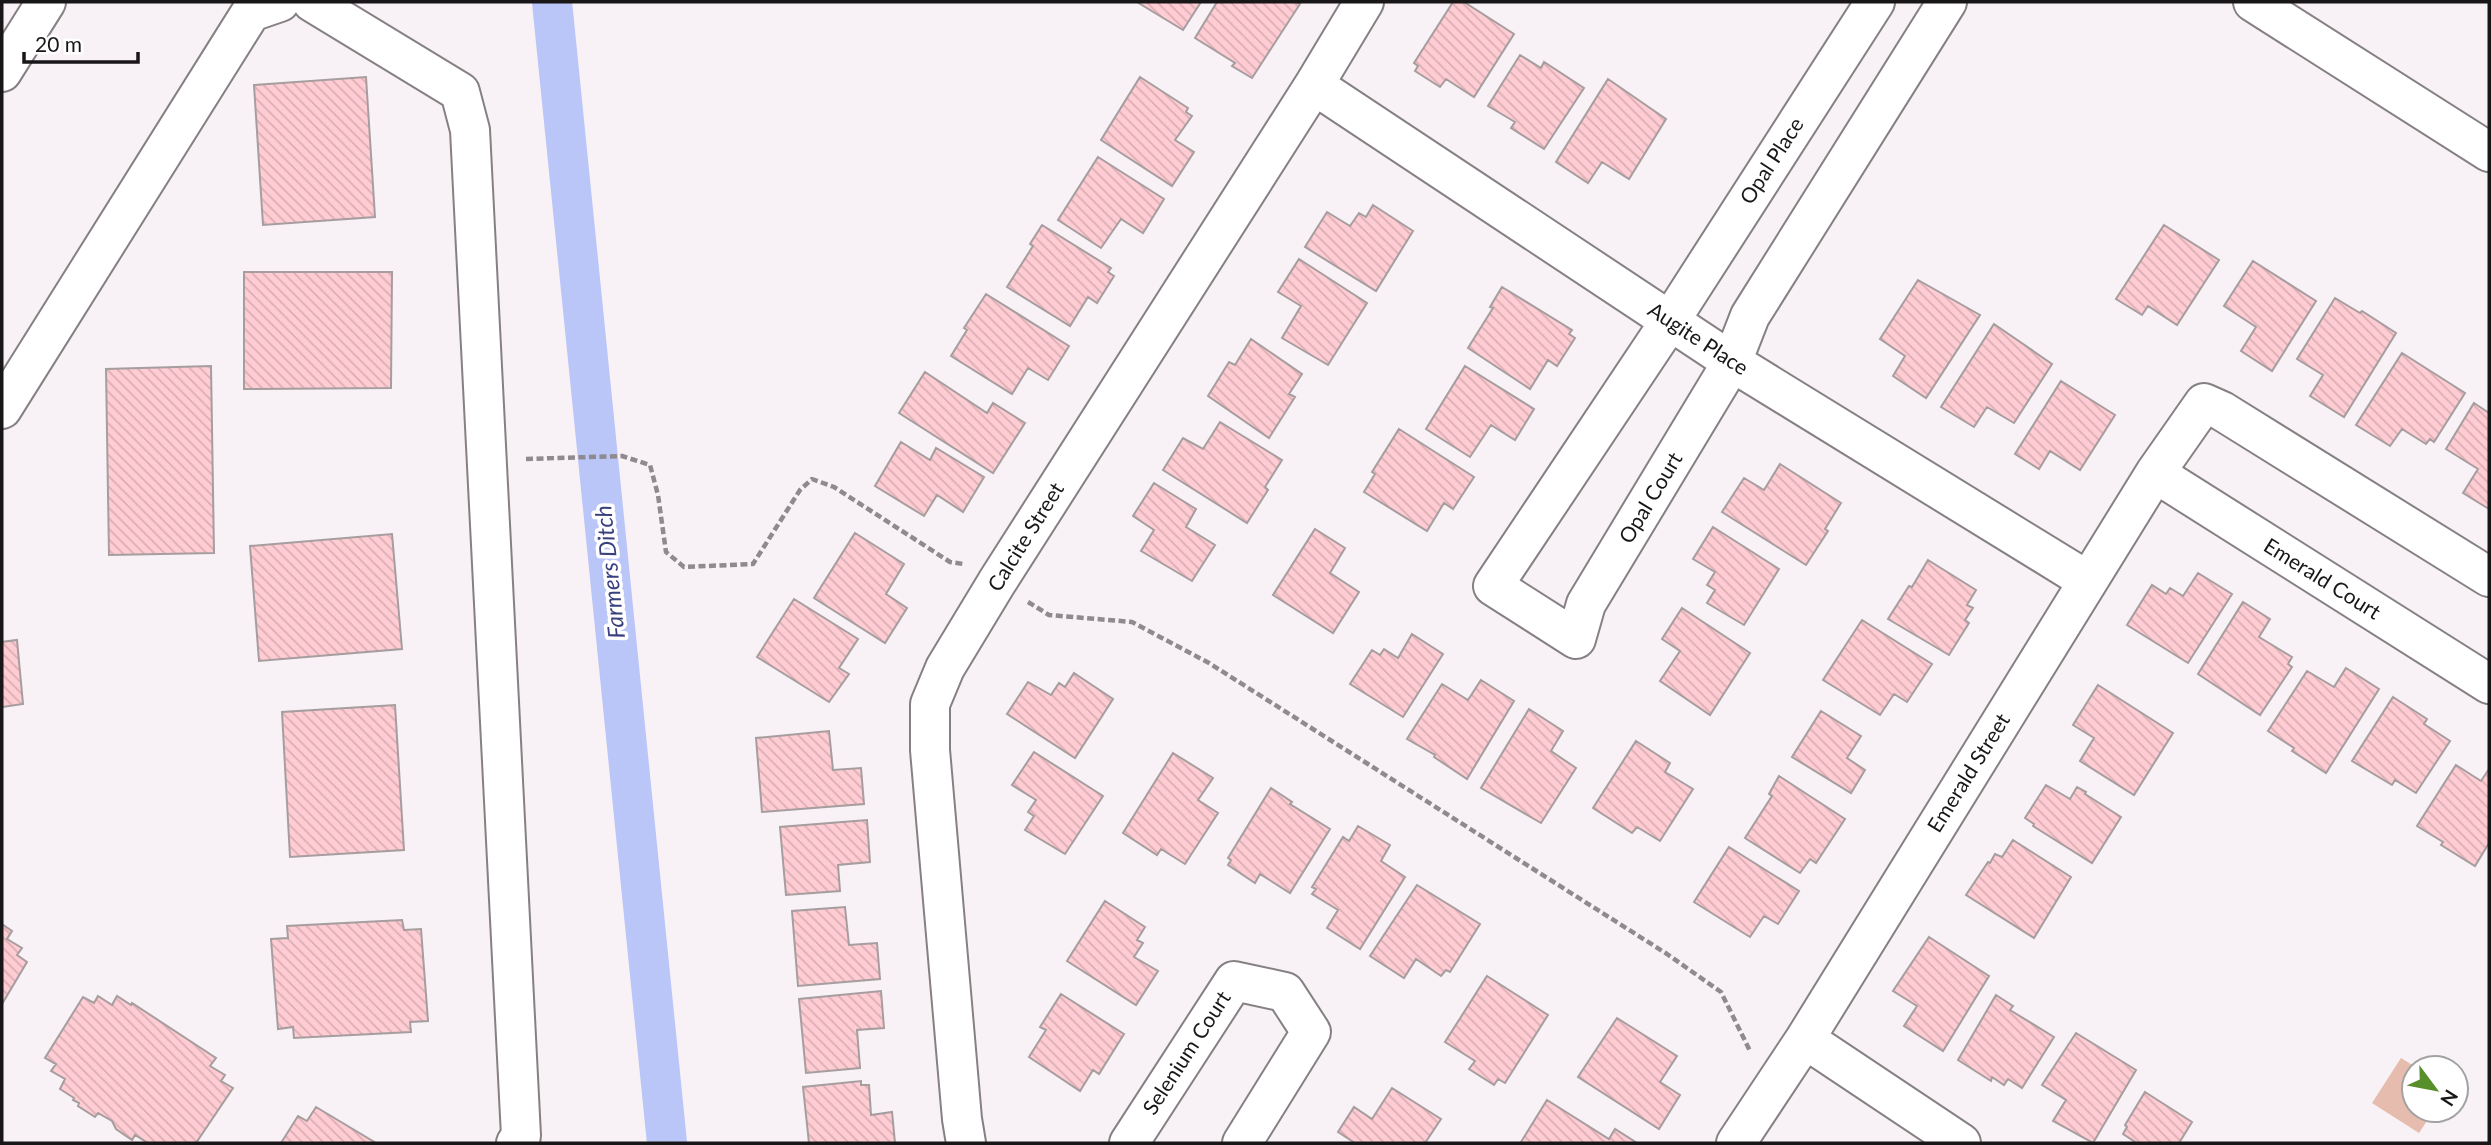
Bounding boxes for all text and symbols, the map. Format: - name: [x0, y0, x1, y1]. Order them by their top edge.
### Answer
- scale bar: [24, 21, 138, 65]
- text: 20 m: [35, 31, 82, 56]
- street label: Opal Place: [1734, 112, 1808, 208]
- street label: Augite Place: [1644, 296, 1754, 379]
- street label: Opal Court: [1613, 447, 1687, 547]
- street label: Calcite Street: [981, 477, 1068, 595]
- water label: Farmers Ditch: [588, 504, 630, 640]
- street label: Emerald Court: [2260, 532, 2386, 624]
- street label: Emerald Street: [1921, 708, 2014, 836]
- street label: Selenium Court: [1137, 985, 1235, 1119]
- north arrow: [2400, 1054, 2470, 1124]
- text: N: [2436, 1086, 2463, 1111]

